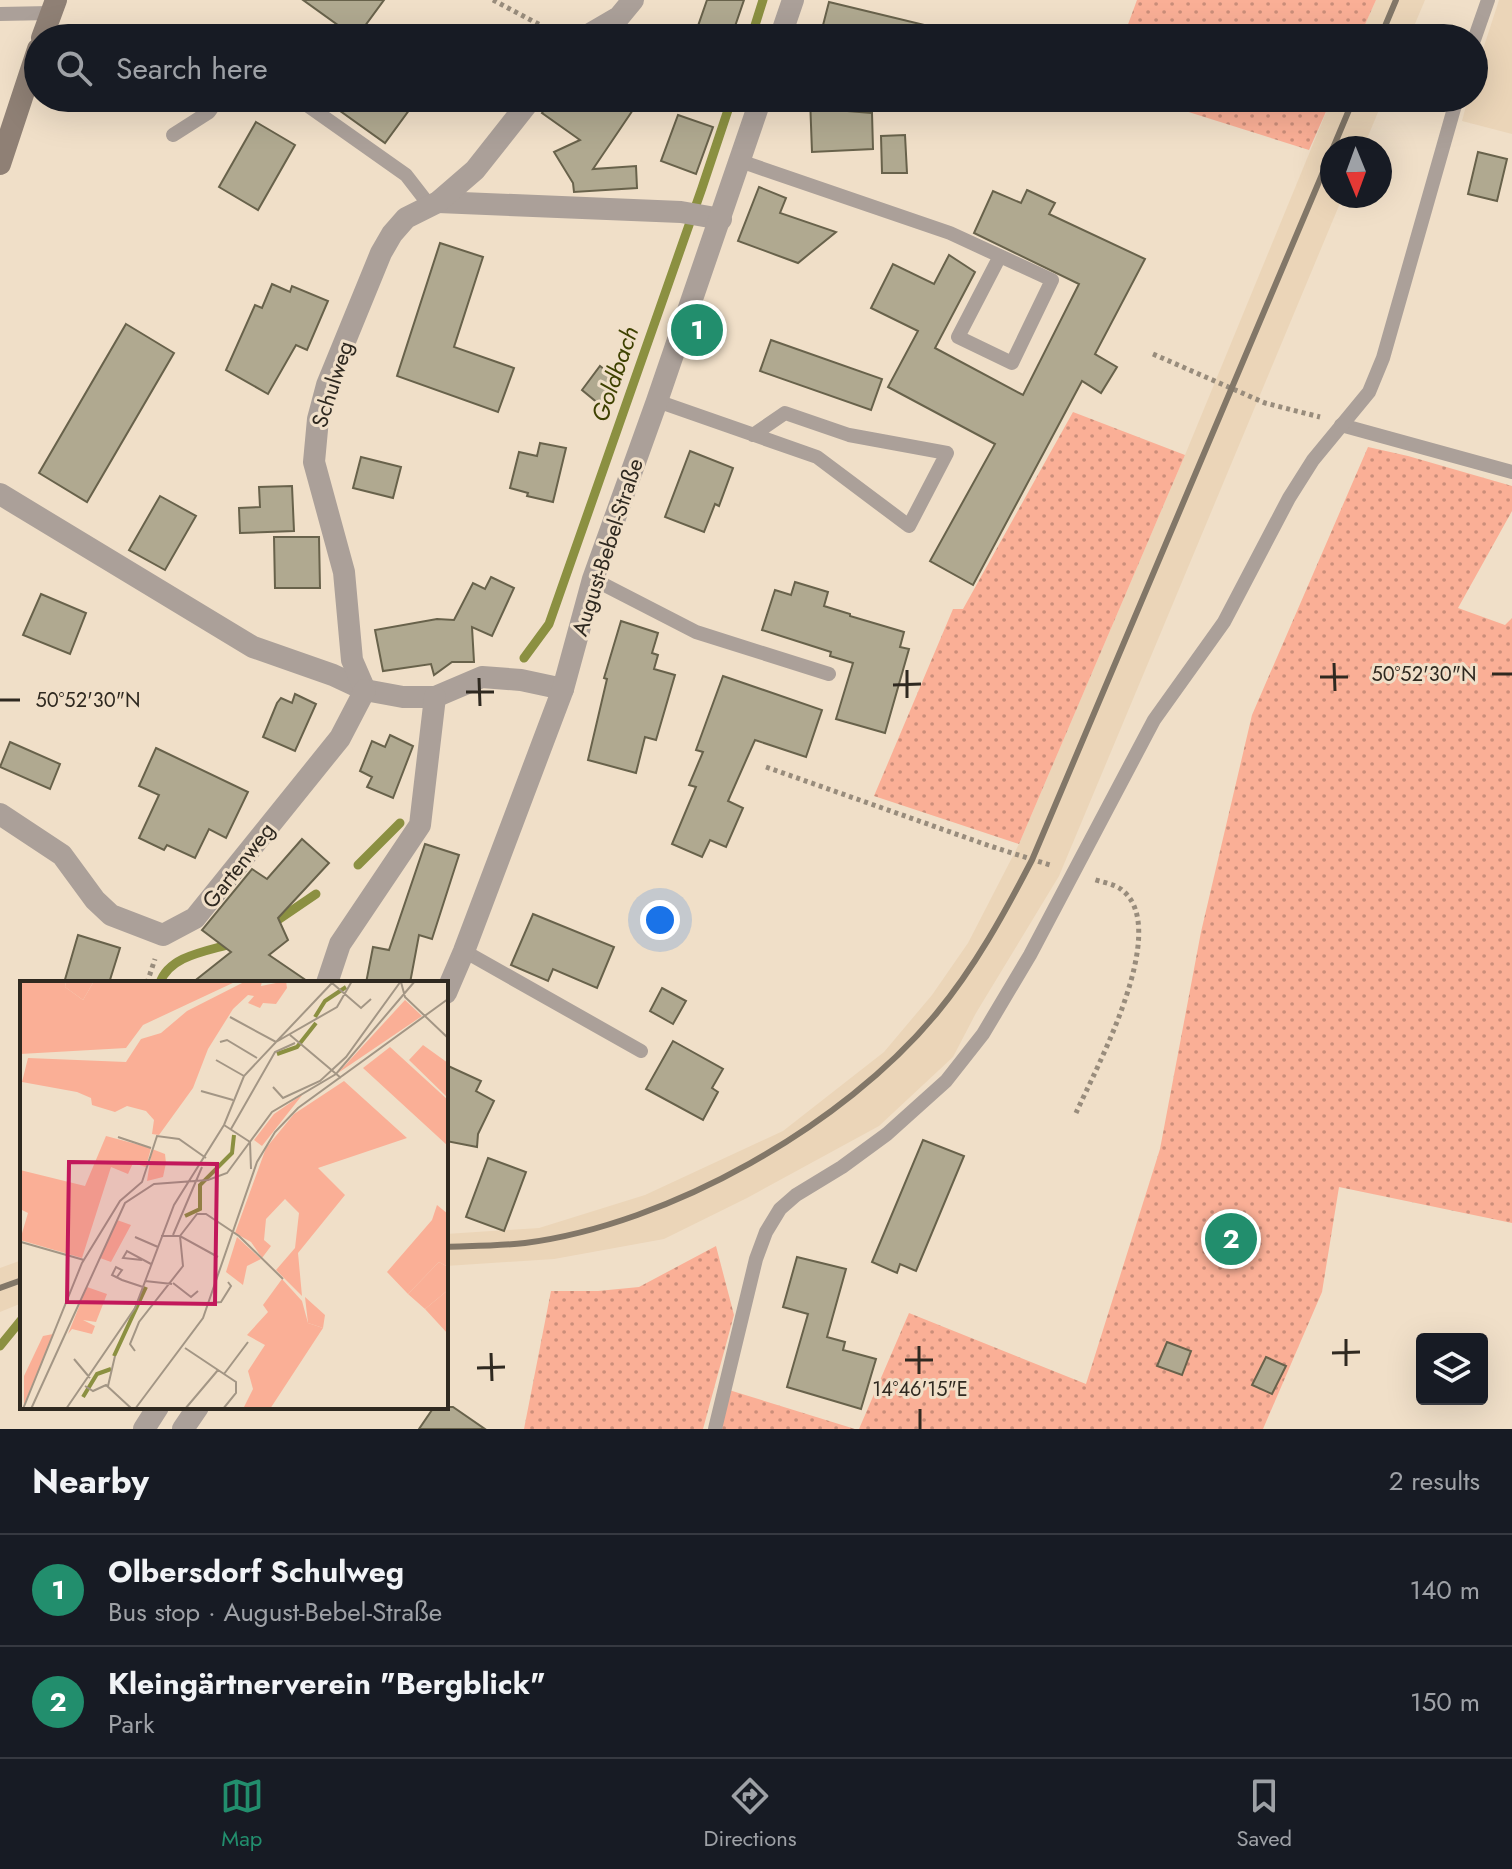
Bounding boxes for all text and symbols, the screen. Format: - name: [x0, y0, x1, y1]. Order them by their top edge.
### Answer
- search box: [24, 24, 1488, 112]
- icon: search: [52, 46, 96, 90]
- text: Search here: [116, 47, 268, 90]
- north arrow: [1320, 136, 1392, 208]
- pin: 1: [671, 300, 723, 360]
- water label: Goldbach: [582, 321, 647, 426]
- street label: Schulweg: [303, 337, 361, 431]
- street label: August-Bebel-Straße: [563, 454, 651, 640]
- text: 50°52'30"N: [1372, 660, 1476, 689]
- text: 50°52'30"N: [36, 686, 140, 715]
- street label: Gartenweg: [194, 815, 282, 915]
- your location: [640, 900, 680, 940]
- inset map: [20, 981, 448, 1409]
- pin: 2: [1205, 1209, 1257, 1269]
- map controls: [1416, 1333, 1488, 1405]
- button: layers: [1416, 1333, 1488, 1405]
- text: 14°46'15"E: [872, 1375, 968, 1404]
- text: Nearby: [32, 1457, 149, 1506]
- text: 2 results: [1389, 1462, 1480, 1500]
- text: Olbersdorf Schulweg: [108, 1550, 404, 1593]
- text: 1: [51, 1571, 65, 1609]
- text: 140 m: [1409, 1571, 1480, 1609]
- text: Bus stop · August-Bebel-Straße: [108, 1593, 442, 1631]
- text: Kleingärtnerverein "Bergblick": [108, 1662, 546, 1705]
- text: 2: [49, 1683, 67, 1721]
- text: 150 m: [1410, 1683, 1480, 1721]
- text: Park: [108, 1705, 154, 1743]
- tab: Map: [220, 1774, 264, 1854]
- tab: Directions: [704, 1774, 797, 1854]
- tab: Saved: [1236, 1774, 1292, 1854]

